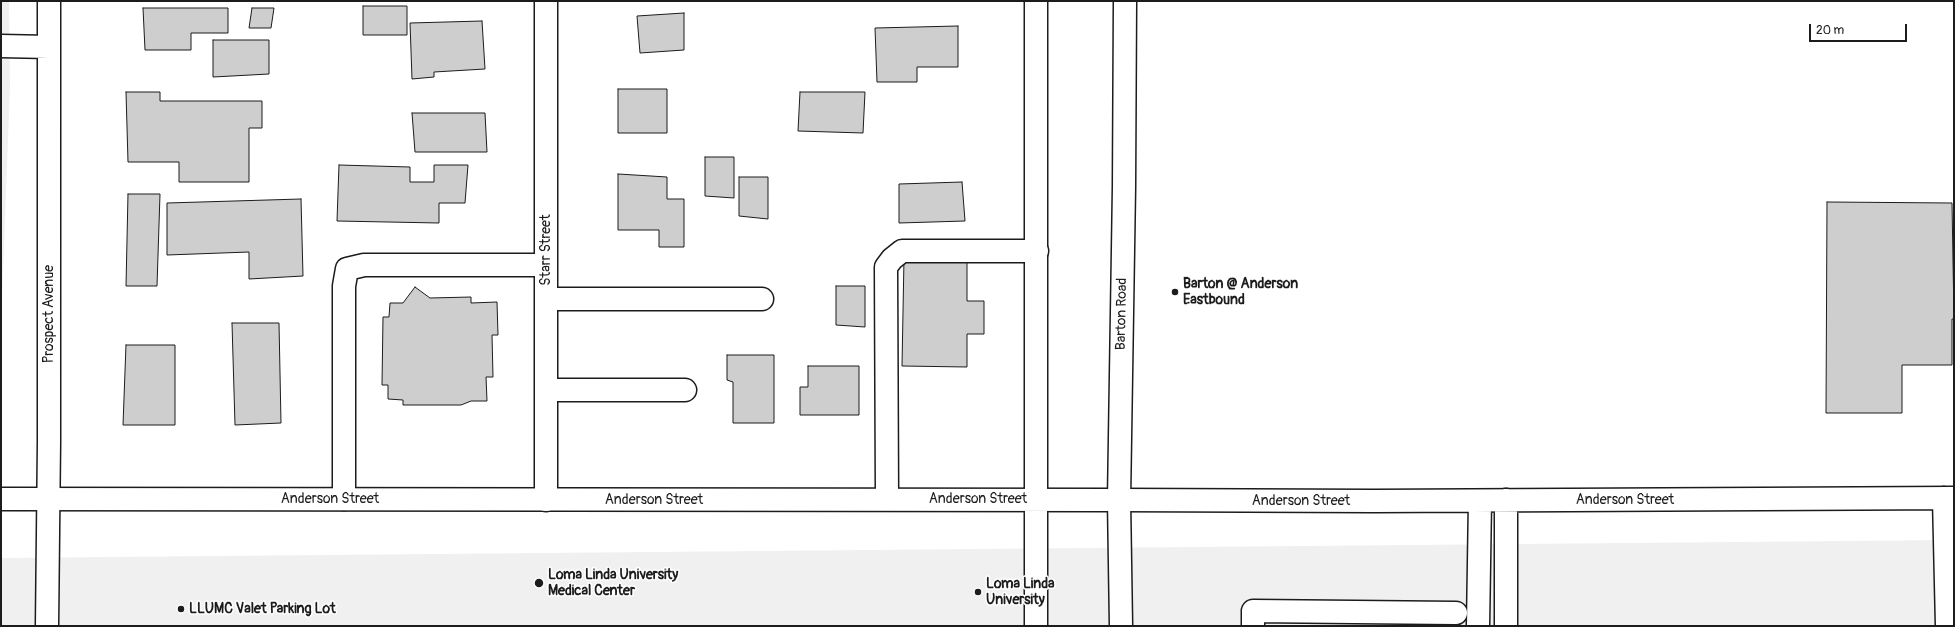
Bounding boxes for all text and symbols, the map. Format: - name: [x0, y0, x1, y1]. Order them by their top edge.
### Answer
- scale bar: [1811, 16, 1909, 42]
- text: 20 m: [1816, 23, 1844, 38]
- street label: Starr Street: [538, 214, 554, 286]
- street label: Prospect Avenue: [41, 265, 57, 363]
- place label: Barton @ Anderson Eastbound: [1183, 276, 1298, 308]
- street label: Barton Road: [1113, 278, 1131, 350]
- marker: Barton @ Anderson Eastbound: [1170, 287, 1180, 297]
- street label: Anderson Street: [281, 491, 379, 507]
- street label: Anderson Street: [929, 491, 1027, 507]
- street label: Anderson Street: [605, 492, 703, 508]
- street label: Anderson Street: [1576, 492, 1674, 508]
- street label: Anderson Street: [1252, 493, 1350, 509]
- place label: Loma Linda University Medical Center: [548, 567, 678, 600]
- place label: Loma Linda University: [986, 576, 1055, 608]
- marker: Loma Linda University Medical Center: [533, 577, 545, 589]
- marker: Loma Linda University: [973, 587, 983, 597]
- place label: LLUMC Valet Parking Lot: [189, 601, 336, 617]
- marker: LLUMC Valet Parking Lot: [176, 604, 186, 614]

